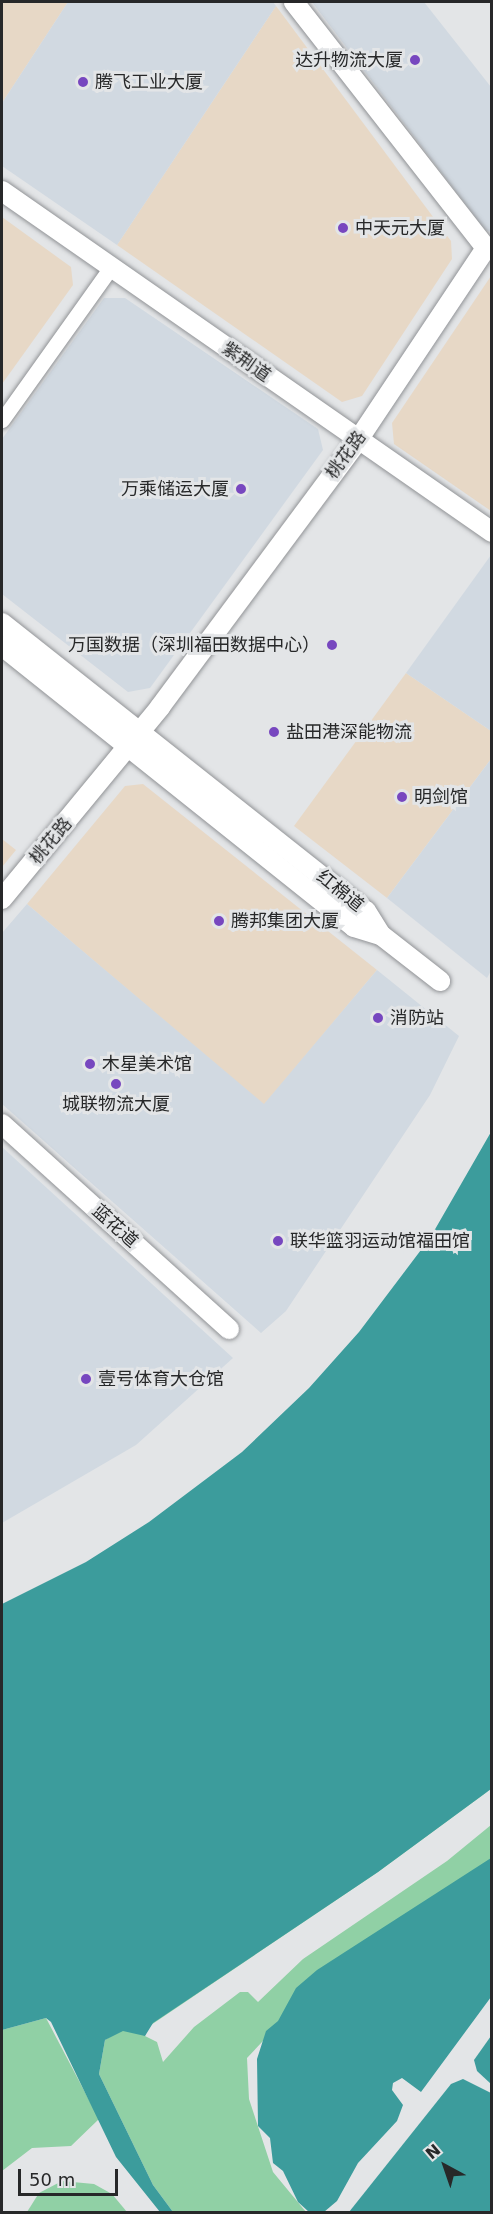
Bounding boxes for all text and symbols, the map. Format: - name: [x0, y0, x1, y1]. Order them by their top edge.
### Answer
- place label: 达升物流大厦: [295, 49, 403, 71]
- marker: 达升物流大厦: [408, 53, 422, 67]
- place label: 腾飞工业大厦: [95, 71, 203, 93]
- marker: 腾飞工业大厦: [76, 75, 90, 89]
- place label: 中天元大厦: [355, 217, 445, 239]
- marker: 中天元大厦: [336, 221, 350, 235]
- street label: 紫荆道: [218, 338, 274, 386]
- street label: 桃花路: [321, 427, 371, 483]
- place label: 万乘储运大厦: [121, 478, 229, 500]
- marker: 万乘储运大厦: [234, 482, 248, 496]
- place label: 万国数据（深圳福田数据中心）: [68, 634, 320, 656]
- marker: 万国数据（深圳福田数据中心）: [325, 638, 339, 652]
- place label: 盐田港深能物流: [286, 721, 412, 743]
- marker: 盐田港深能物流: [267, 725, 281, 739]
- place label: 明剑馆: [414, 786, 468, 808]
- marker: 明剑馆: [395, 790, 409, 804]
- street label: 桃花路: [25, 813, 77, 869]
- street label: 红棉道: [312, 866, 368, 916]
- place label: 腾邦集团大厦: [231, 910, 339, 932]
- marker: 腾邦集团大厦: [212, 914, 226, 928]
- place label: 消防站: [390, 1007, 444, 1029]
- marker: 消防站: [371, 1011, 385, 1025]
- place label: 木星美术馆: [102, 1053, 192, 1075]
- marker: 木星美术馆: [83, 1057, 97, 1071]
- marker: 城联物流大厦: [109, 1077, 123, 1091]
- place label: 城联物流大厦: [62, 1093, 170, 1115]
- street label: 蓝花道: [88, 1200, 142, 1252]
- place label: 联华篮羽运动馆福田馆: [290, 1230, 470, 1252]
- marker: 联华篮羽运动馆福田馆: [271, 1234, 285, 1248]
- place label: 壹号体育大仓馆: [98, 1368, 224, 1390]
- marker: 壹号体育大仓馆: [79, 1372, 93, 1386]
- north arrow: [415, 2136, 475, 2196]
- text: N: [422, 2140, 444, 2163]
- scale bar: [21, 2157, 122, 2195]
- text: 50 m: [29, 2169, 75, 2190]

